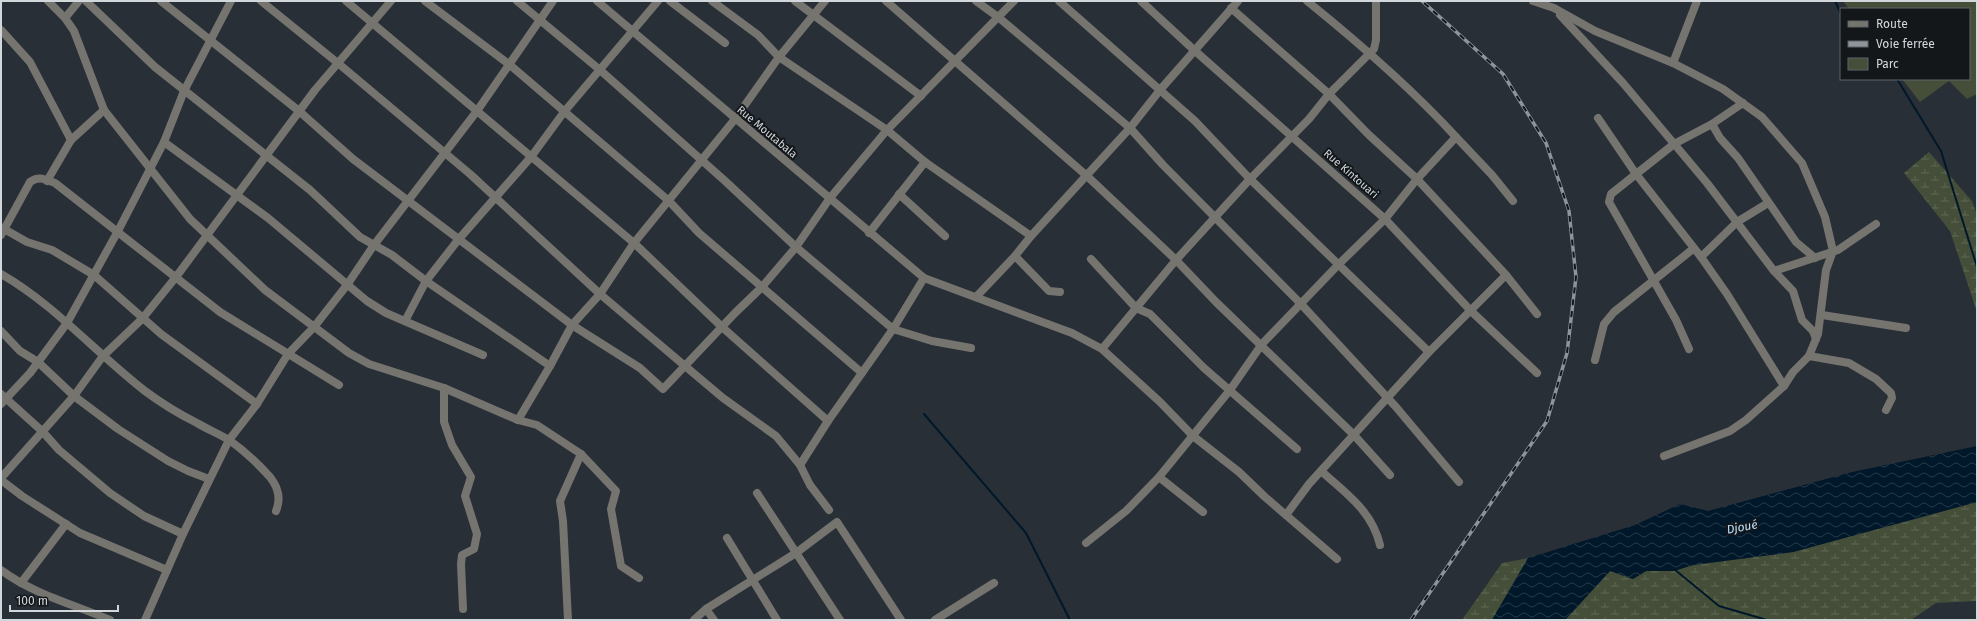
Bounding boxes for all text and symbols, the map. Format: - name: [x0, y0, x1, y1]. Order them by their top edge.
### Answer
- legend: [1840, 8, 1970, 80]
- text: Route: [1876, 17, 1908, 31]
- text: Voie ferrée: [1876, 37, 1935, 51]
- text: Parc: [1876, 57, 1899, 71]
- street label: Rue Moutabala: [734, 103, 800, 161]
- street label: Rue Kintouari: [1321, 147, 1381, 201]
- water label: Djoué: [1725, 517, 1759, 537]
- scale bar: [10, 587, 118, 613]
- text: 100 m: [16, 594, 48, 608]

